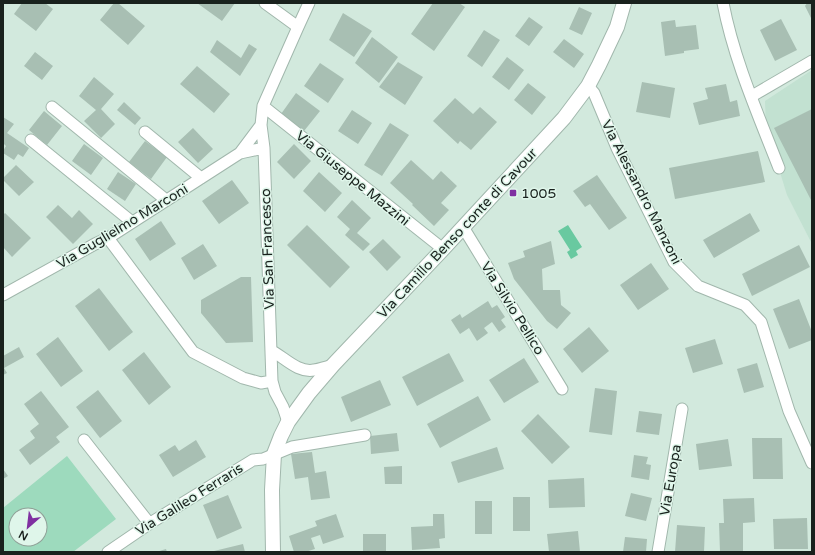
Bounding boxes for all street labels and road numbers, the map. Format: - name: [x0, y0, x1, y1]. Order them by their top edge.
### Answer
- street label: Via Alessandro Manzoni: [598, 117, 685, 267]
- street label: Via Giuseppe Mazzini: [292, 127, 413, 230]
- street label: Via Camillo Benso conte di Cavour: [374, 144, 541, 322]
- street label: Via Guglielmo Marconi: [53, 180, 191, 272]
- street label: Via San Francesco: [257, 188, 278, 310]
- street label: Via Silvio Pellico: [477, 259, 548, 358]
- street label: Via Europa: [656, 443, 685, 517]
- street label: Via Galileo Ferraris: [132, 459, 246, 539]

